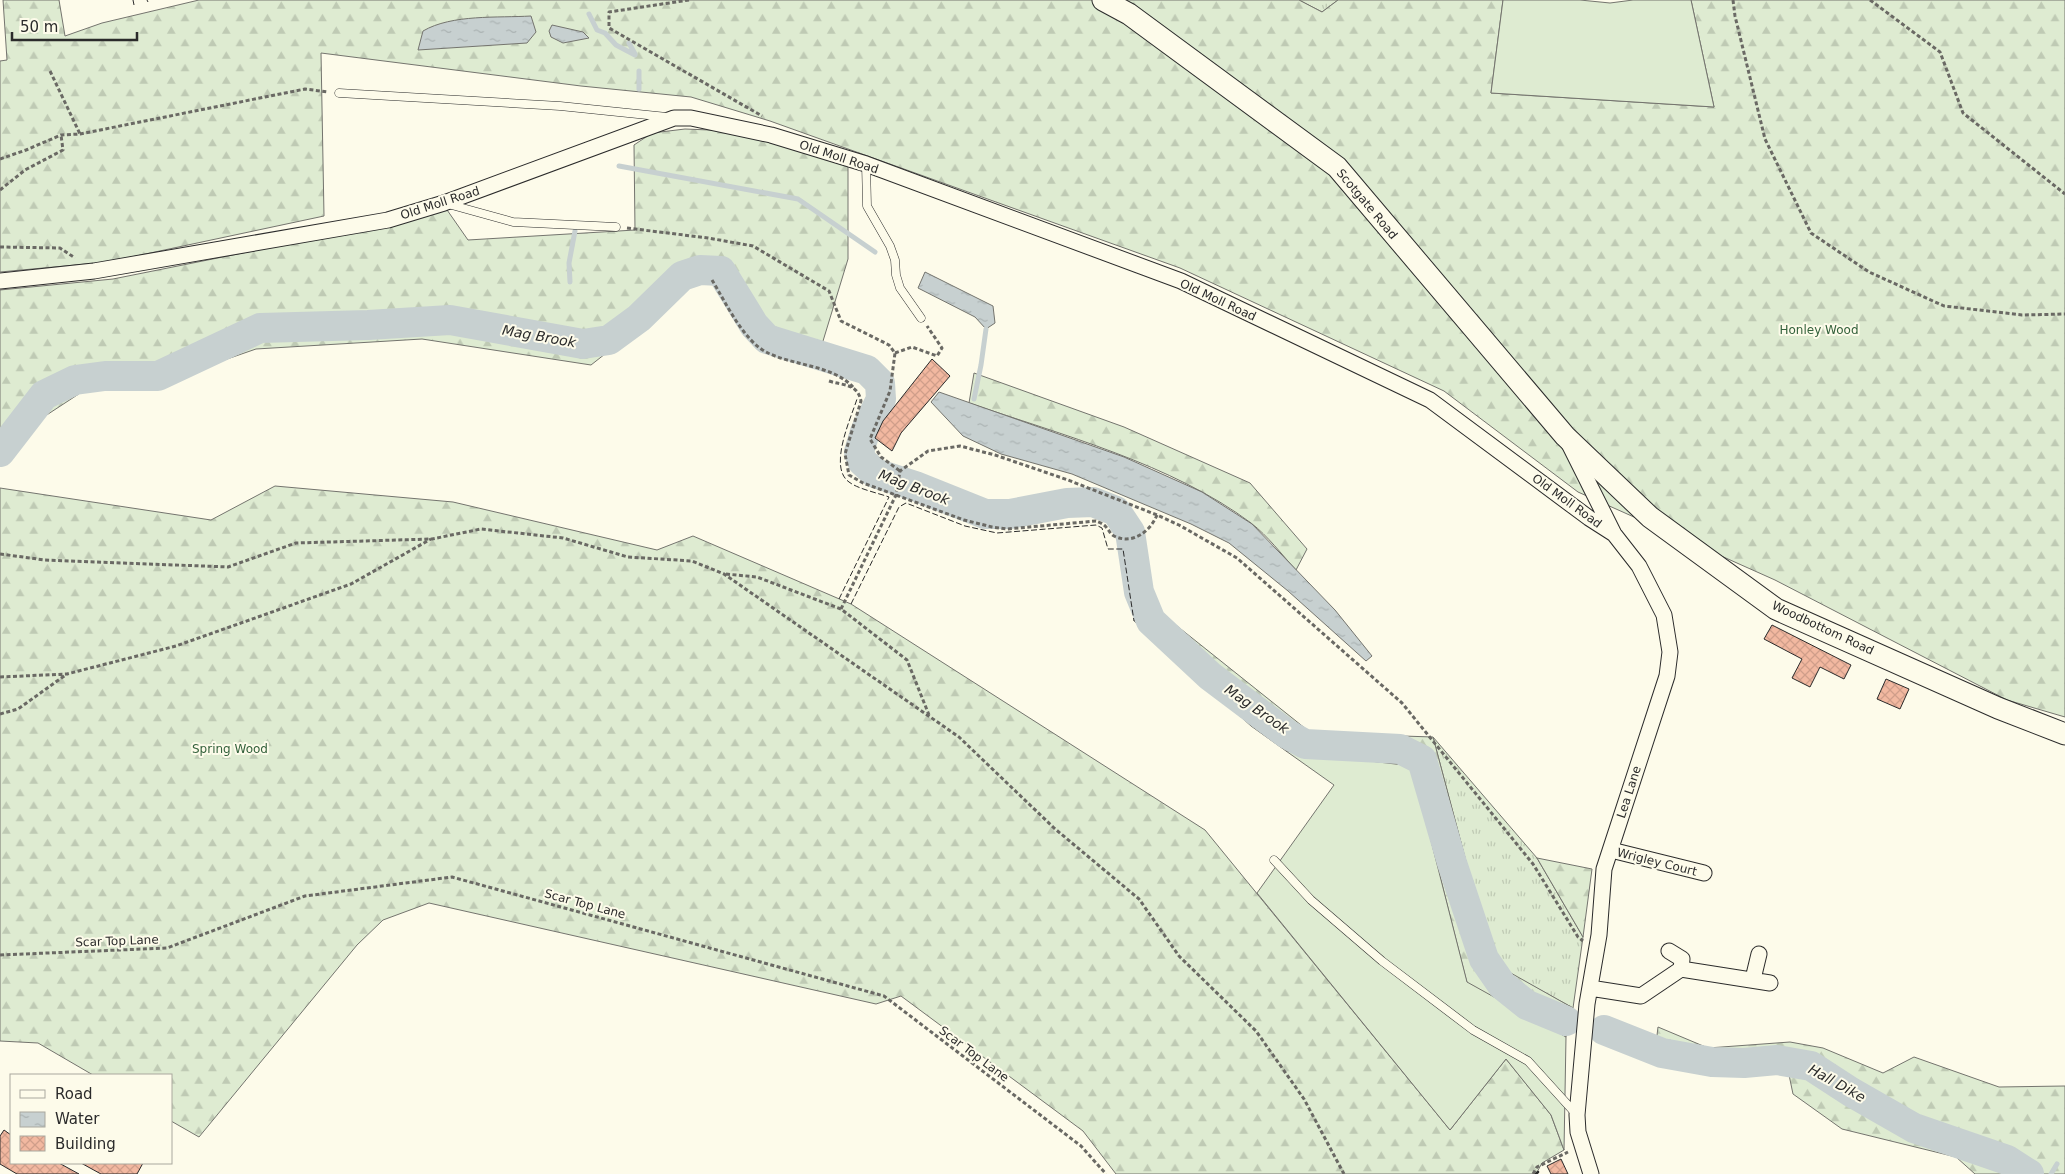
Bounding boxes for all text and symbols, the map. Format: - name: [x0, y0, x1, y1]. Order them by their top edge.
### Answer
- scale bar: [12, 10, 138, 42]
- text: 50 m: [20, 18, 58, 36]
- street label: Old Moll Road: [798, 138, 880, 176]
- street label: Scotgate Road: [1334, 166, 1400, 242]
- street label: Old Moll Road: [399, 184, 481, 222]
- street label: Old Moll Road: [1178, 276, 1258, 324]
- water label: Mag Brook: [501, 322, 578, 351]
- park label: Honley Wood: [1779, 323, 1859, 337]
- water label: Mag Brook: [876, 466, 953, 508]
- street label: Old Moll Road: [1530, 471, 1604, 531]
- street label: Woodbottom Road: [1770, 598, 1876, 658]
- water label: Mag Brook: [1222, 681, 1293, 737]
- park label: Spring Wood: [192, 742, 268, 756]
- street label: Lea Lane: [1614, 764, 1644, 820]
- street label: Wrigley Court: [1616, 845, 1699, 879]
- street label: Scar Top Lane: [543, 886, 627, 922]
- street label: Scar Top Lane: [75, 933, 159, 949]
- street label: Scar Top Lane: [936, 1023, 1012, 1085]
- water label: Hall Dike: [1806, 1061, 1868, 1105]
- legend: [10, 1074, 172, 1164]
- text: Road: [55, 1085, 93, 1103]
- text: Water: [55, 1110, 100, 1128]
- text: Building: [55, 1135, 116, 1153]

